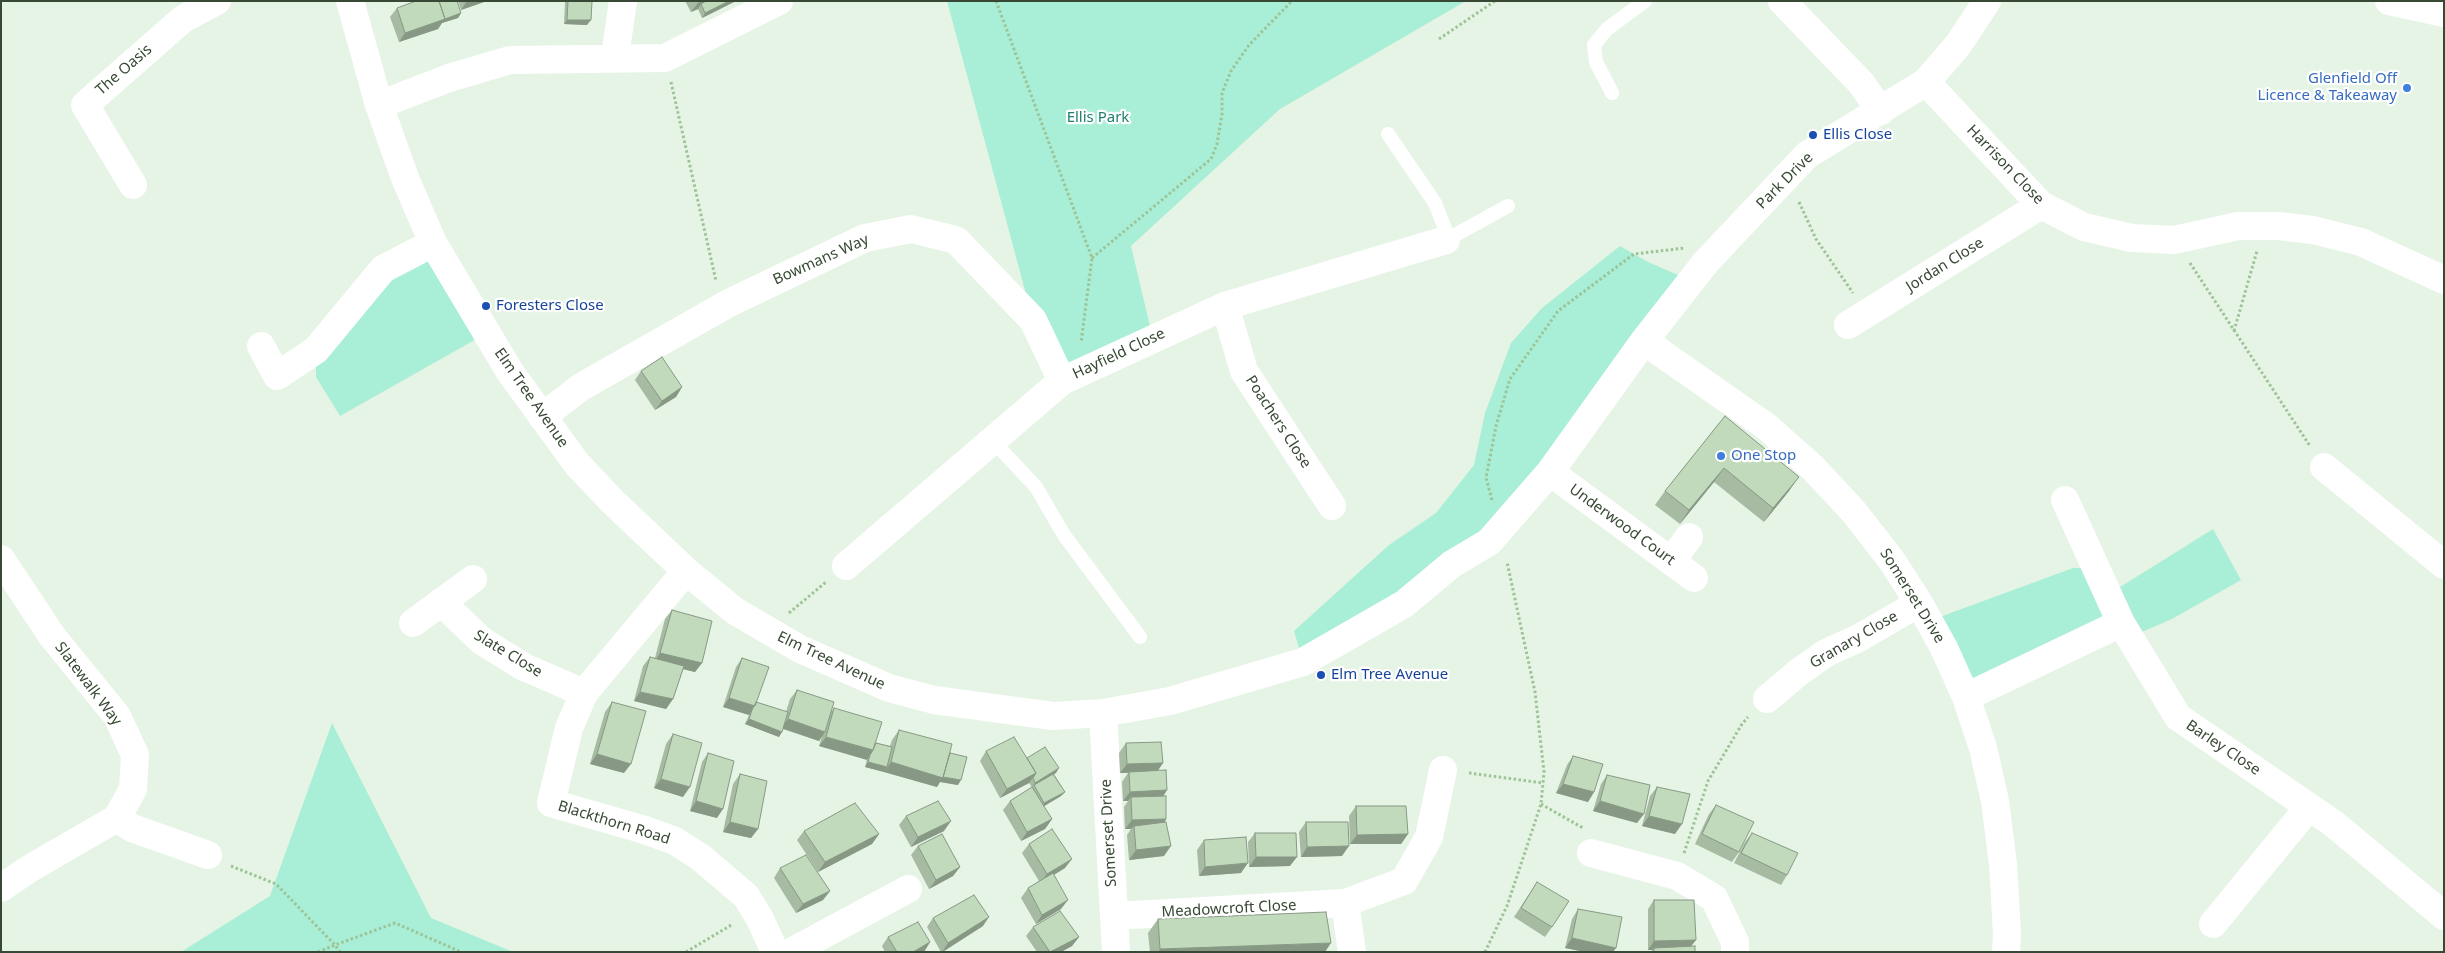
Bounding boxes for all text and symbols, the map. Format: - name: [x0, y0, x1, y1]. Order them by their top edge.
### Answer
- street label: The Oasis: [92, 41, 156, 99]
- place label: Glenfield Off Licence & Takeaway: [2258, 70, 2397, 105]
- marker: Glenfield Off Licence & Takeaway: [2401, 82, 2413, 94]
- park label: Ellis Park: [1067, 109, 1129, 127]
- street label: Harrison Close: [1963, 122, 2047, 208]
- place label: Ellis Close: [1823, 126, 1892, 144]
- marker: Ellis Close: [1807, 129, 1819, 141]
- street label: Park Drive: [1753, 149, 1817, 213]
- street label: Bowmans Way: [770, 231, 872, 289]
- street label: Jordan Close: [1903, 234, 1987, 296]
- place label: Foresters Close: [496, 297, 604, 315]
- marker: Foresters Close: [480, 300, 492, 312]
- street label: Hayfield Close: [1070, 325, 1168, 383]
- street label: Elm Tree Avenue: [490, 345, 572, 451]
- street label: Poachers Close: [1241, 372, 1315, 472]
- place label: One Stop: [1731, 447, 1796, 465]
- marker: One Stop: [1715, 450, 1727, 462]
- street label: Underwood Court: [1565, 481, 1679, 569]
- street label: Somerset Drive: [1876, 545, 1948, 647]
- street label: Granary Close: [1807, 608, 1901, 672]
- street label: Slate Close: [471, 627, 545, 681]
- street label: Elm Tree Avenue: [774, 628, 888, 694]
- street label: Slatewalk Way: [51, 639, 125, 729]
- place label: Elm Tree Avenue: [1331, 666, 1448, 684]
- marker: Elm Tree Avenue: [1315, 669, 1327, 681]
- street label: Barley Close: [2182, 716, 2264, 780]
- street label: Somerset Drive: [1097, 779, 1121, 887]
- street label: Blackthorn Road: [556, 797, 672, 849]
- street label: Meadowcroft Close: [1161, 896, 1297, 922]

